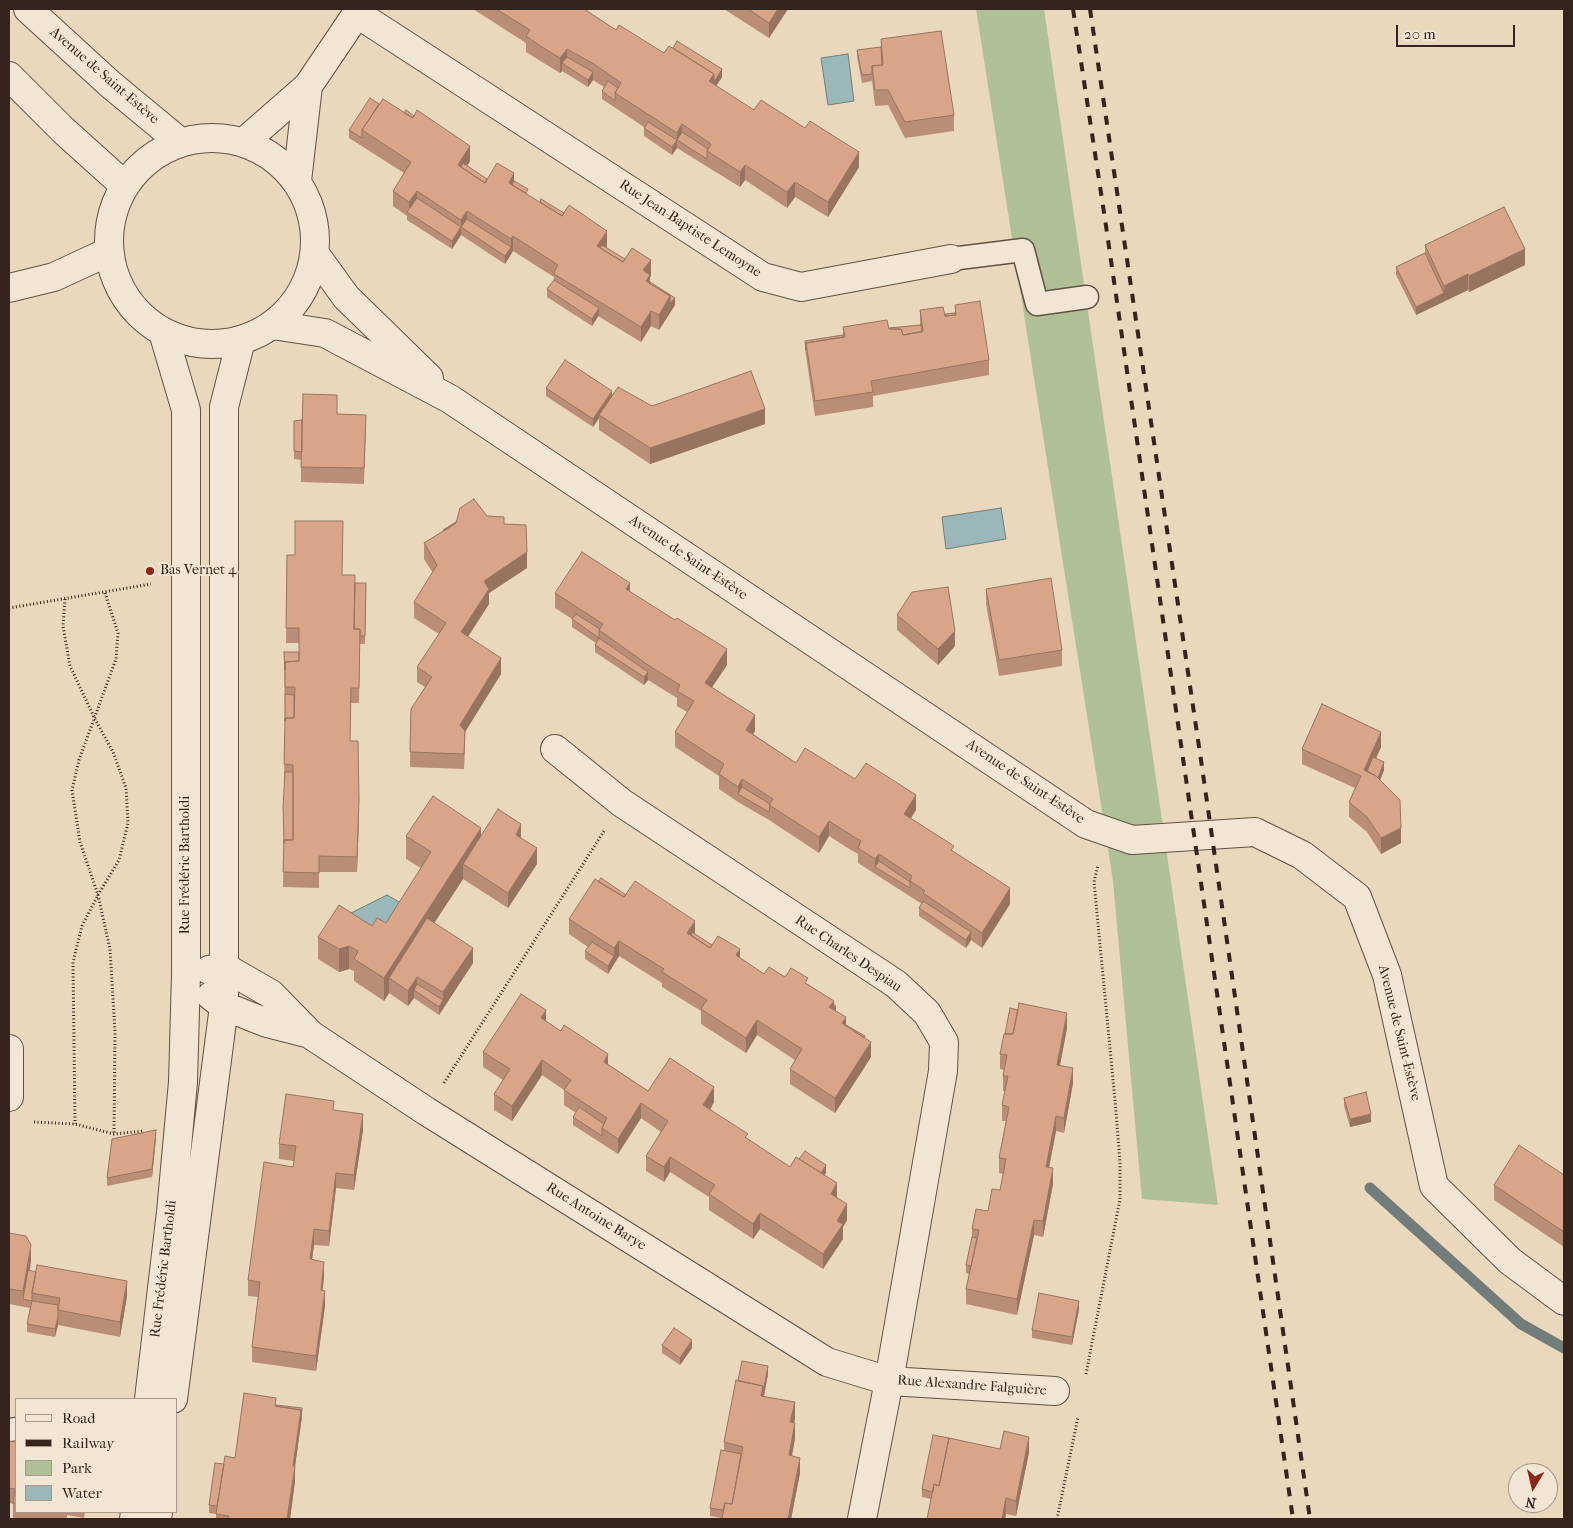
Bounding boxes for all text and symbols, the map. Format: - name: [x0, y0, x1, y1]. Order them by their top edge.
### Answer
- scale bar: [1398, 15, 1517, 47]
- street label: Avenue de Saint-Estève: [46, 24, 162, 128]
- text: 20 m: [1404, 25, 1436, 43]
- street label: Rue Jean-Baptiste Lemoyne: [616, 177, 764, 281]
- street label: Avenue de Saint-Estève: [626, 512, 750, 604]
- place label: Bas Vernet 4: [160, 563, 236, 579]
- marker: Bas Vernet 4: [144, 565, 156, 577]
- street label: Avenue de Saint-Estève: [963, 736, 1087, 828]
- street label: Rue Frédéric Bartholdi: [178, 796, 194, 934]
- street label: Rue Charles Despiau: [791, 912, 905, 996]
- street label: Avenue de Saint-Estève: [1374, 963, 1424, 1103]
- street label: Rue Antoine Barye: [543, 1180, 649, 1254]
- street label: Rue Frédéric Bartholdi: [147, 1199, 181, 1339]
- street label: Rue Alexandre Falguière: [897, 1372, 1047, 1400]
- legend: [15, 1398, 178, 1513]
- text: Road: [62, 1409, 95, 1427]
- text: Railway: [62, 1434, 114, 1452]
- text: Park: [62, 1459, 92, 1477]
- north arrow: [1508, 1463, 1558, 1513]
- text: Water: [62, 1484, 102, 1502]
- text: N: [1524, 1493, 1537, 1512]

